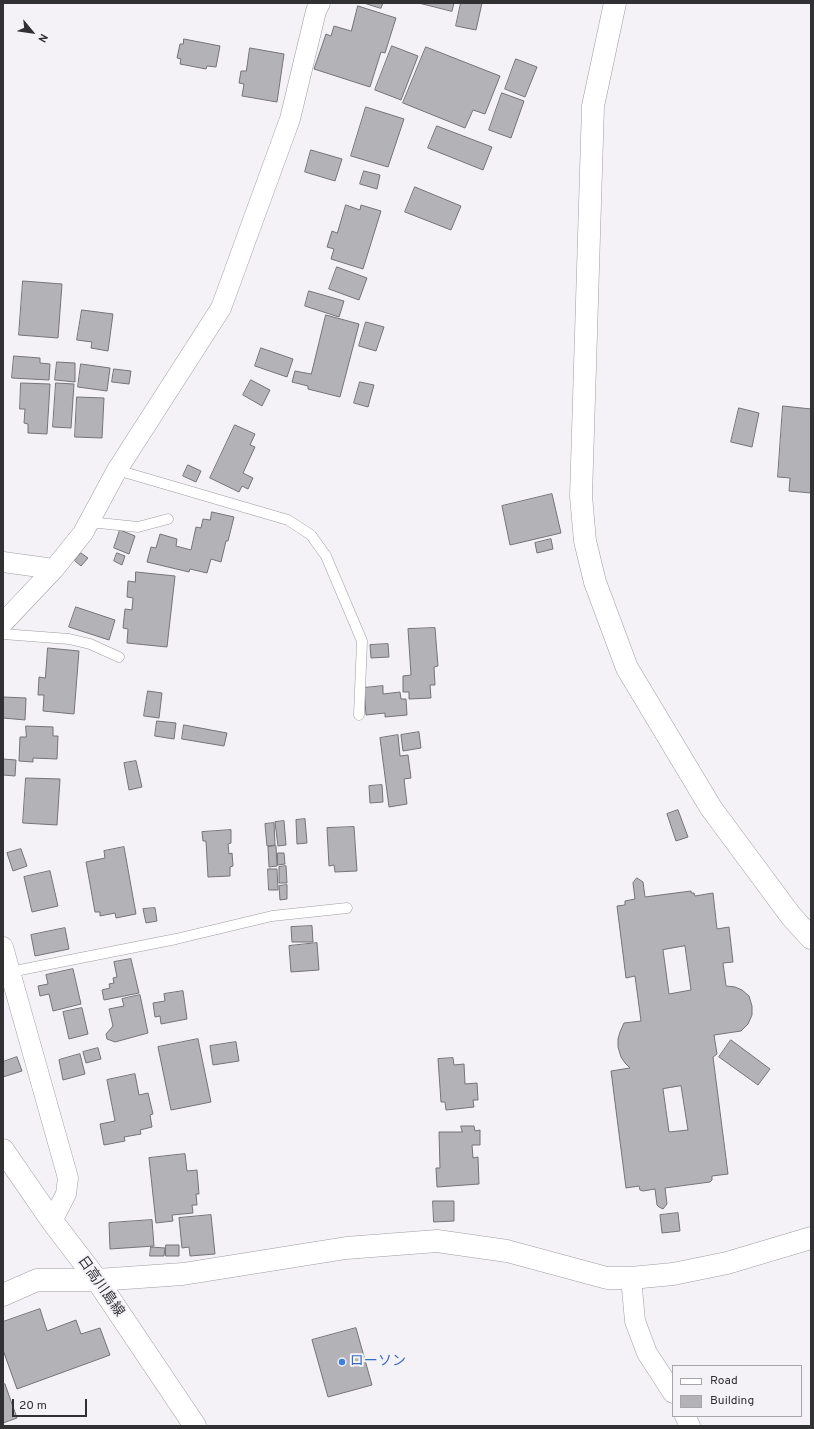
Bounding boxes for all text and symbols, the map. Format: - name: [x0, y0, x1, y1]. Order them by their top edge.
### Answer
- north arrow: [12, 12, 52, 52]
- text: N: [34, 31, 51, 45]
- street label: 日高川島線: [73, 1254, 127, 1320]
- place label: ローソン: [350, 1354, 406, 1370]
- marker: ローソン: [337, 1357, 347, 1367]
- legend: [672, 1365, 802, 1417]
- text: Road: [710, 1373, 738, 1389]
- scale bar: [14, 1391, 89, 1417]
- text: Building: [710, 1393, 754, 1409]
- text: 20 m: [19, 1398, 47, 1414]

